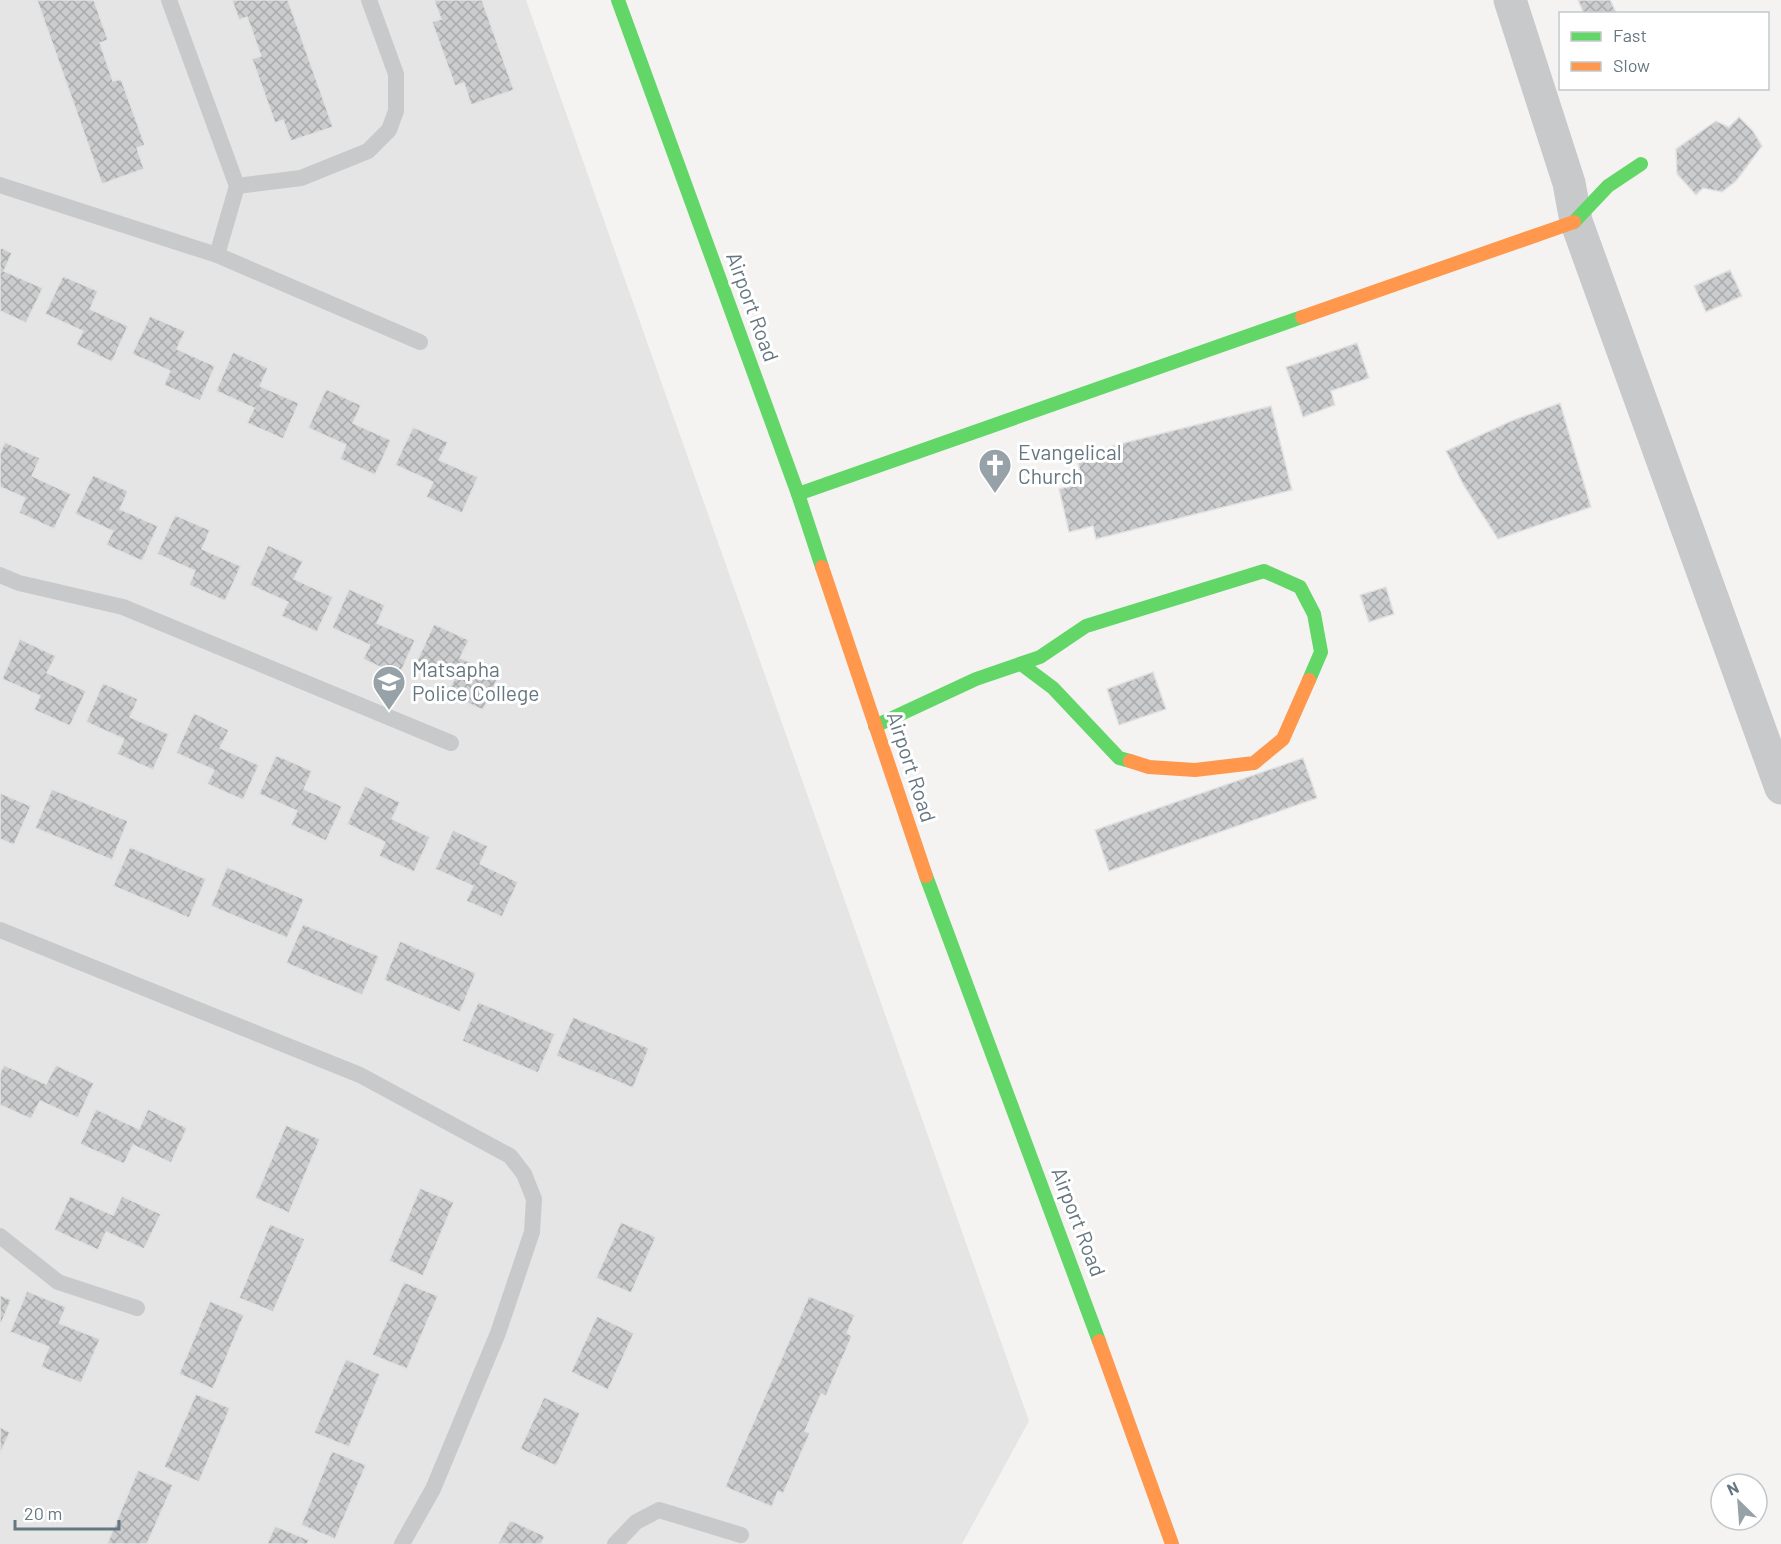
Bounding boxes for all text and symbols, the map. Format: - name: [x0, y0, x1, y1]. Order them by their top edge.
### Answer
- legend: [1559, 12, 1769, 90]
- text: Fast: [1613, 24, 1647, 46]
- text: Slow: [1613, 54, 1650, 76]
- street label: Airport Road: [722, 248, 785, 365]
- place label: Evangelical Church: [1018, 439, 1122, 488]
- church icon: Evangelical Church: [977, 447, 1013, 494]
- place label: Matsapha Police College: [412, 656, 539, 705]
- school or university icon: Matsapha Police College: [371, 664, 407, 711]
- street label: Airport Road: [883, 708, 942, 825]
- street label: Airport Road: [1047, 1163, 1112, 1280]
- north arrow: [1709, 1472, 1769, 1532]
- text: N: [1724, 1477, 1741, 1499]
- scale bar: [15, 1493, 118, 1531]
- text: 20 m: [24, 1502, 62, 1524]

